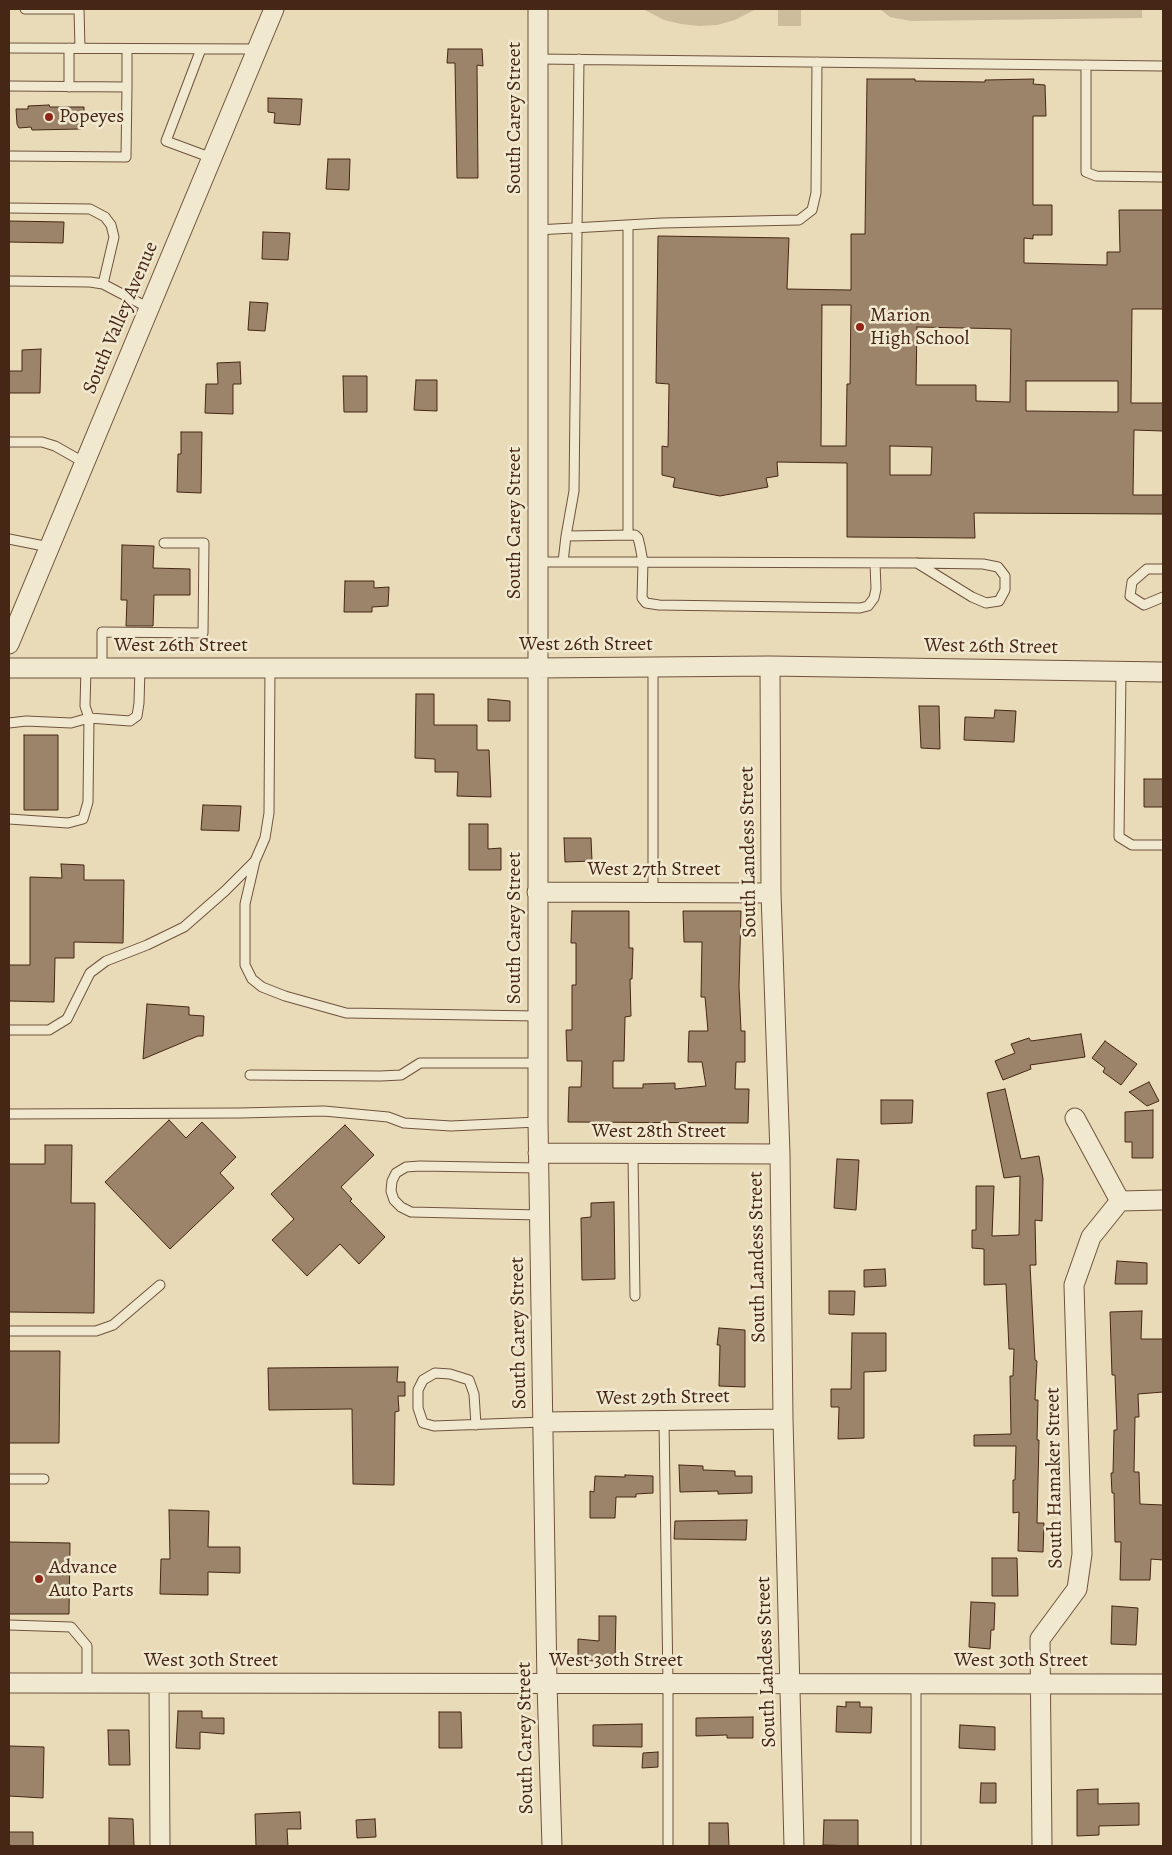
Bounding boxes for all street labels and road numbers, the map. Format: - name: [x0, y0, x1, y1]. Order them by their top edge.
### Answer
- street label: South Carey Street: [503, 42, 527, 194]
- street label: South Valley Avenue: [78, 238, 164, 398]
- street label: South Carey Street: [503, 447, 527, 599]
- street label: West 26th Street: [519, 633, 653, 657]
- street label: West 26th Street: [114, 634, 248, 658]
- street label: West 26th Street: [924, 634, 1058, 660]
- street label: South Landess Street: [736, 766, 762, 938]
- street label: South Carey Street: [503, 852, 527, 1004]
- street label: West 27th Street: [587, 858, 721, 882]
- street label: West 28th Street: [592, 1120, 726, 1144]
- street label: South Landess Street: [745, 1171, 771, 1343]
- street label: South Carey Street: [506, 1257, 532, 1409]
- street label: West 29th Street: [596, 1385, 730, 1411]
- street label: South Hamaker Street: [1041, 1387, 1069, 1569]
- street label: South Landess Street: [752, 1576, 782, 1748]
- street label: West 30th Street: [144, 1649, 278, 1673]
- street label: West 30th Street: [549, 1649, 683, 1673]
- street label: West 30th Street: [954, 1649, 1088, 1673]
- street label: South Carey Street: [513, 1662, 539, 1814]

